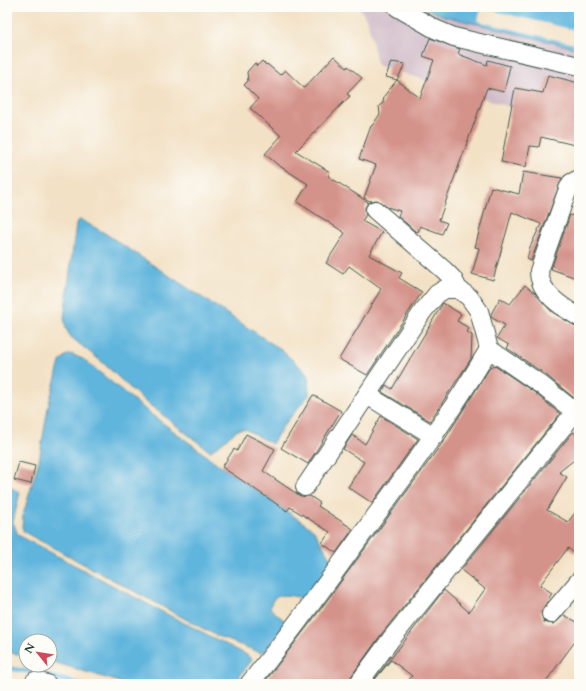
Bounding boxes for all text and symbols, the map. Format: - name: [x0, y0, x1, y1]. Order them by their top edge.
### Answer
- north arrow: [18, 633, 58, 673]
- text: N: [21, 640, 39, 656]

